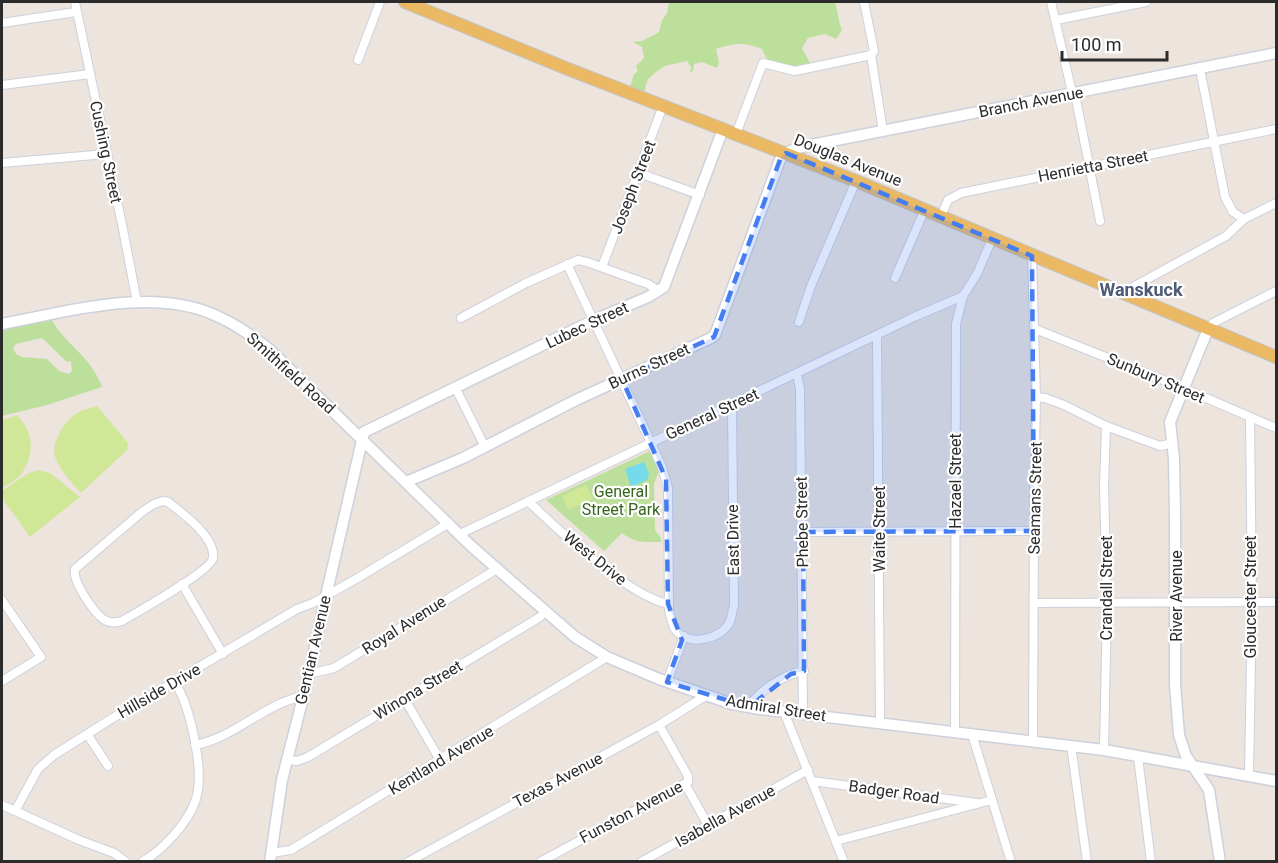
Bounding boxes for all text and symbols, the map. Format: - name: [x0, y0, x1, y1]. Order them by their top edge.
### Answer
- scale bar: [1062, 24, 1167, 62]
- text: 100 m: [1071, 34, 1122, 55]
- street label: Branch Avenue: [977, 83, 1085, 121]
- street label: Cushing Street: [86, 99, 126, 205]
- street label: Douglas Avenue: [791, 130, 905, 190]
- street label: Joseph Street: [606, 138, 660, 236]
- street label: Henrietta Street: [1036, 146, 1150, 186]
- district label: Wanskuck: [1099, 279, 1183, 300]
- street label: Lubec Street: [543, 298, 631, 352]
- street label: Smithfield Road: [243, 328, 339, 418]
- street label: Burns Street: [605, 339, 693, 393]
- street label: Sunbury Street: [1104, 349, 1208, 407]
- street label: General Street: [662, 384, 762, 444]
- street label: Hazael Street: [946, 433, 965, 529]
- street label: Seamans Street: [1025, 441, 1045, 555]
- street label: Phebe Street: [792, 476, 812, 568]
- park label: General Street Park: [582, 482, 661, 519]
- street label: Waite Street: [870, 486, 889, 572]
- street label: East Drive: [723, 504, 743, 576]
- street label: West Drive: [560, 527, 630, 589]
- street label: Gloucester Street: [1241, 535, 1260, 659]
- street label: Crandall Street: [1097, 536, 1116, 640]
- street label: River Avenue: [1167, 550, 1186, 642]
- street label: Royal Avenue: [359, 592, 449, 658]
- street label: Gentian Avenue: [291, 594, 335, 706]
- street label: Winona Street: [370, 656, 466, 724]
- street label: Hillside Drive: [114, 660, 204, 722]
- street label: Admiral Street: [725, 691, 827, 725]
- street label: Kentland Avenue: [385, 721, 497, 799]
- street label: Texas Avenue: [510, 749, 606, 811]
- street label: Badger Road: [847, 776, 941, 808]
- street label: Funston Avenue: [576, 777, 686, 847]
- street label: Isabella Avenue: [672, 781, 778, 851]

